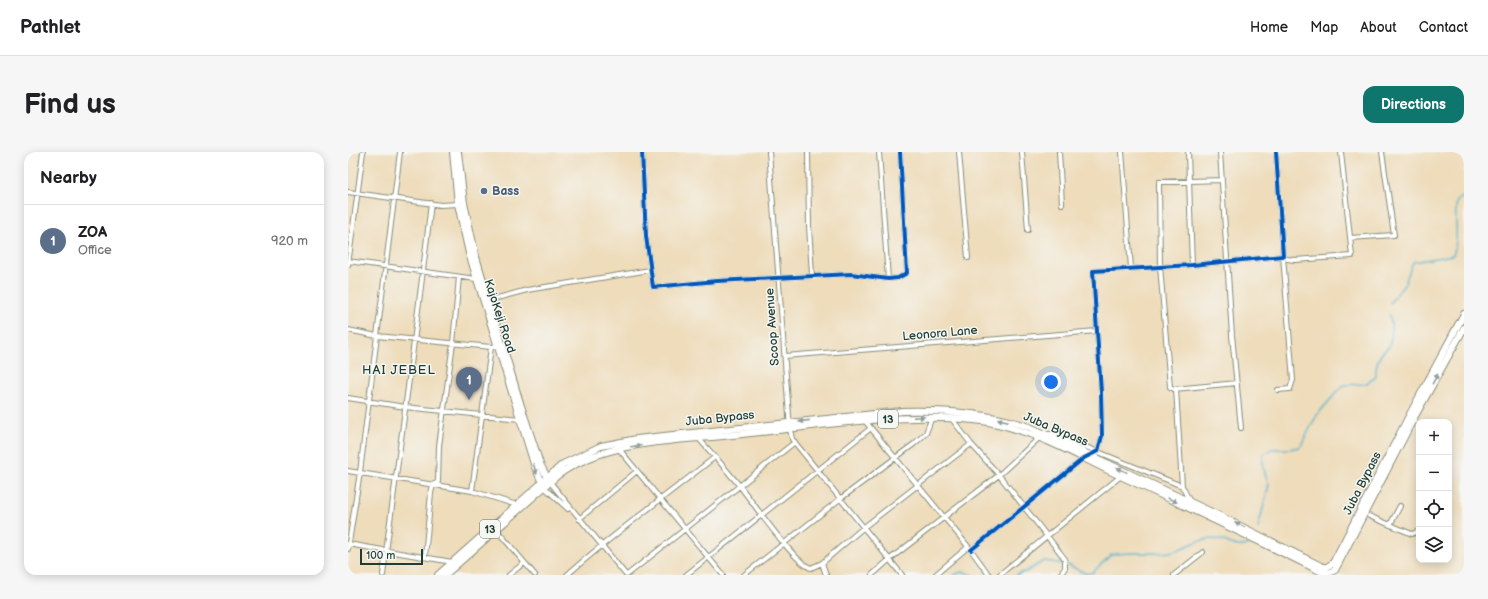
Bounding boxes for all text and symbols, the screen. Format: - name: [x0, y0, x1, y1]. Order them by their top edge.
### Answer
- text: Pathlet: [20, 16, 81, 39]
- text: Home: [1250, 19, 1288, 36]
- text: Map: [1310, 19, 1338, 36]
- text: About: [1360, 19, 1397, 36]
- text: Contact: [1419, 19, 1468, 36]
- button: Directions: [1363, 86, 1464, 123]
- text: Find us: [24, 88, 116, 121]
- text: Nearby: [40, 168, 97, 188]
- place label: Bass: [492, 184, 519, 199]
- marker: Bass: [479, 186, 489, 196]
- text: ZOA: [78, 223, 107, 242]
- text: 1: [50, 233, 56, 249]
- text: 920 m: [271, 233, 308, 249]
- text: Office: [78, 242, 112, 258]
- street label: KajoKeji Road: [481, 277, 519, 355]
- street label: Scoop Avenue: [762, 288, 783, 366]
- street label: Leonora Lane: [902, 323, 978, 344]
- district label: HAI JEBEL: [362, 362, 436, 378]
- pin: 1: [456, 367, 482, 400]
- your location: [1041, 372, 1061, 392]
- one-way arrow: [1432, 374, 1439, 385]
- street label: Juba Bypass: [685, 407, 755, 430]
- street label: Juba Bypass: [1021, 409, 1091, 450]
- road number: 13: [878, 410, 898, 428]
- one-way arrow: [913, 414, 926, 420]
- one-way arrow: [997, 416, 1009, 422]
- one-way arrow: [798, 417, 810, 424]
- map controls: [1416, 419, 1452, 563]
- button: +: [1416, 419, 1452, 455]
- one-way arrow: [630, 443, 642, 449]
- street label: Juba Bypass: [1340, 449, 1385, 517]
- button: −: [1416, 455, 1452, 491]
- one-way arrow: [532, 463, 538, 475]
- one-way arrow: [1117, 467, 1128, 473]
- button: locate: [1416, 491, 1452, 527]
- one-way arrow: [1166, 497, 1178, 503]
- road number: 13: [480, 520, 500, 538]
- one-way arrow: [1234, 522, 1246, 529]
- button: layers: [1416, 527, 1452, 563]
- scale bar: [360, 547, 423, 566]
- text: 100 m: [366, 549, 395, 562]

